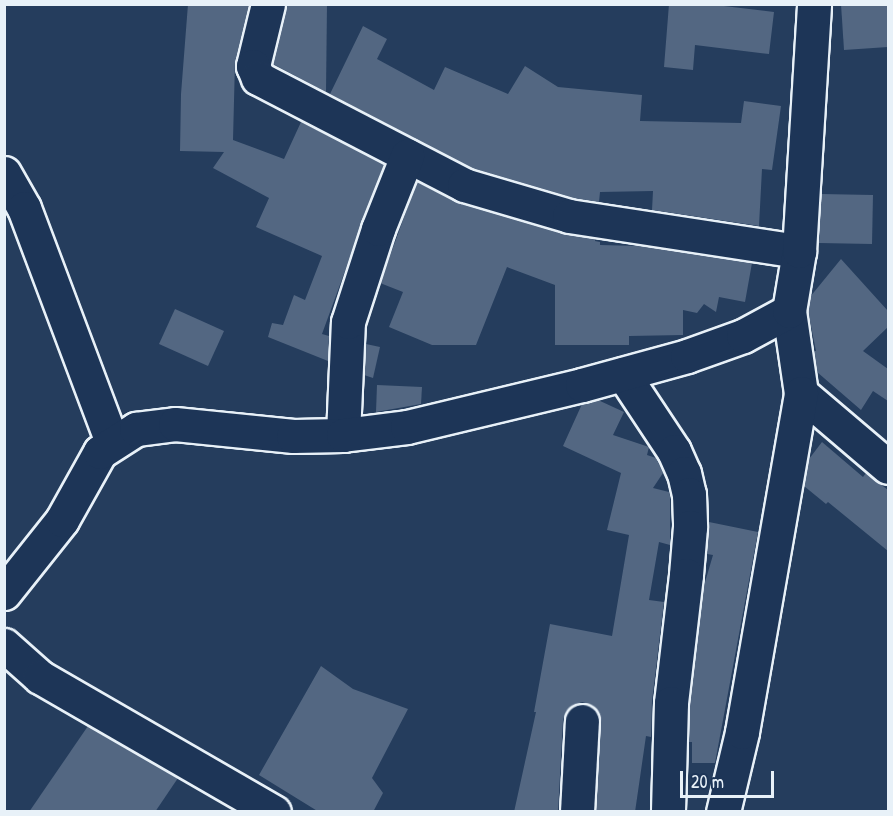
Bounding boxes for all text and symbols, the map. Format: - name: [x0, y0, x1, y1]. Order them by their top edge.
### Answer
- scale bar: [683, 759, 778, 797]
- text: 20 m: [691, 769, 724, 794]

